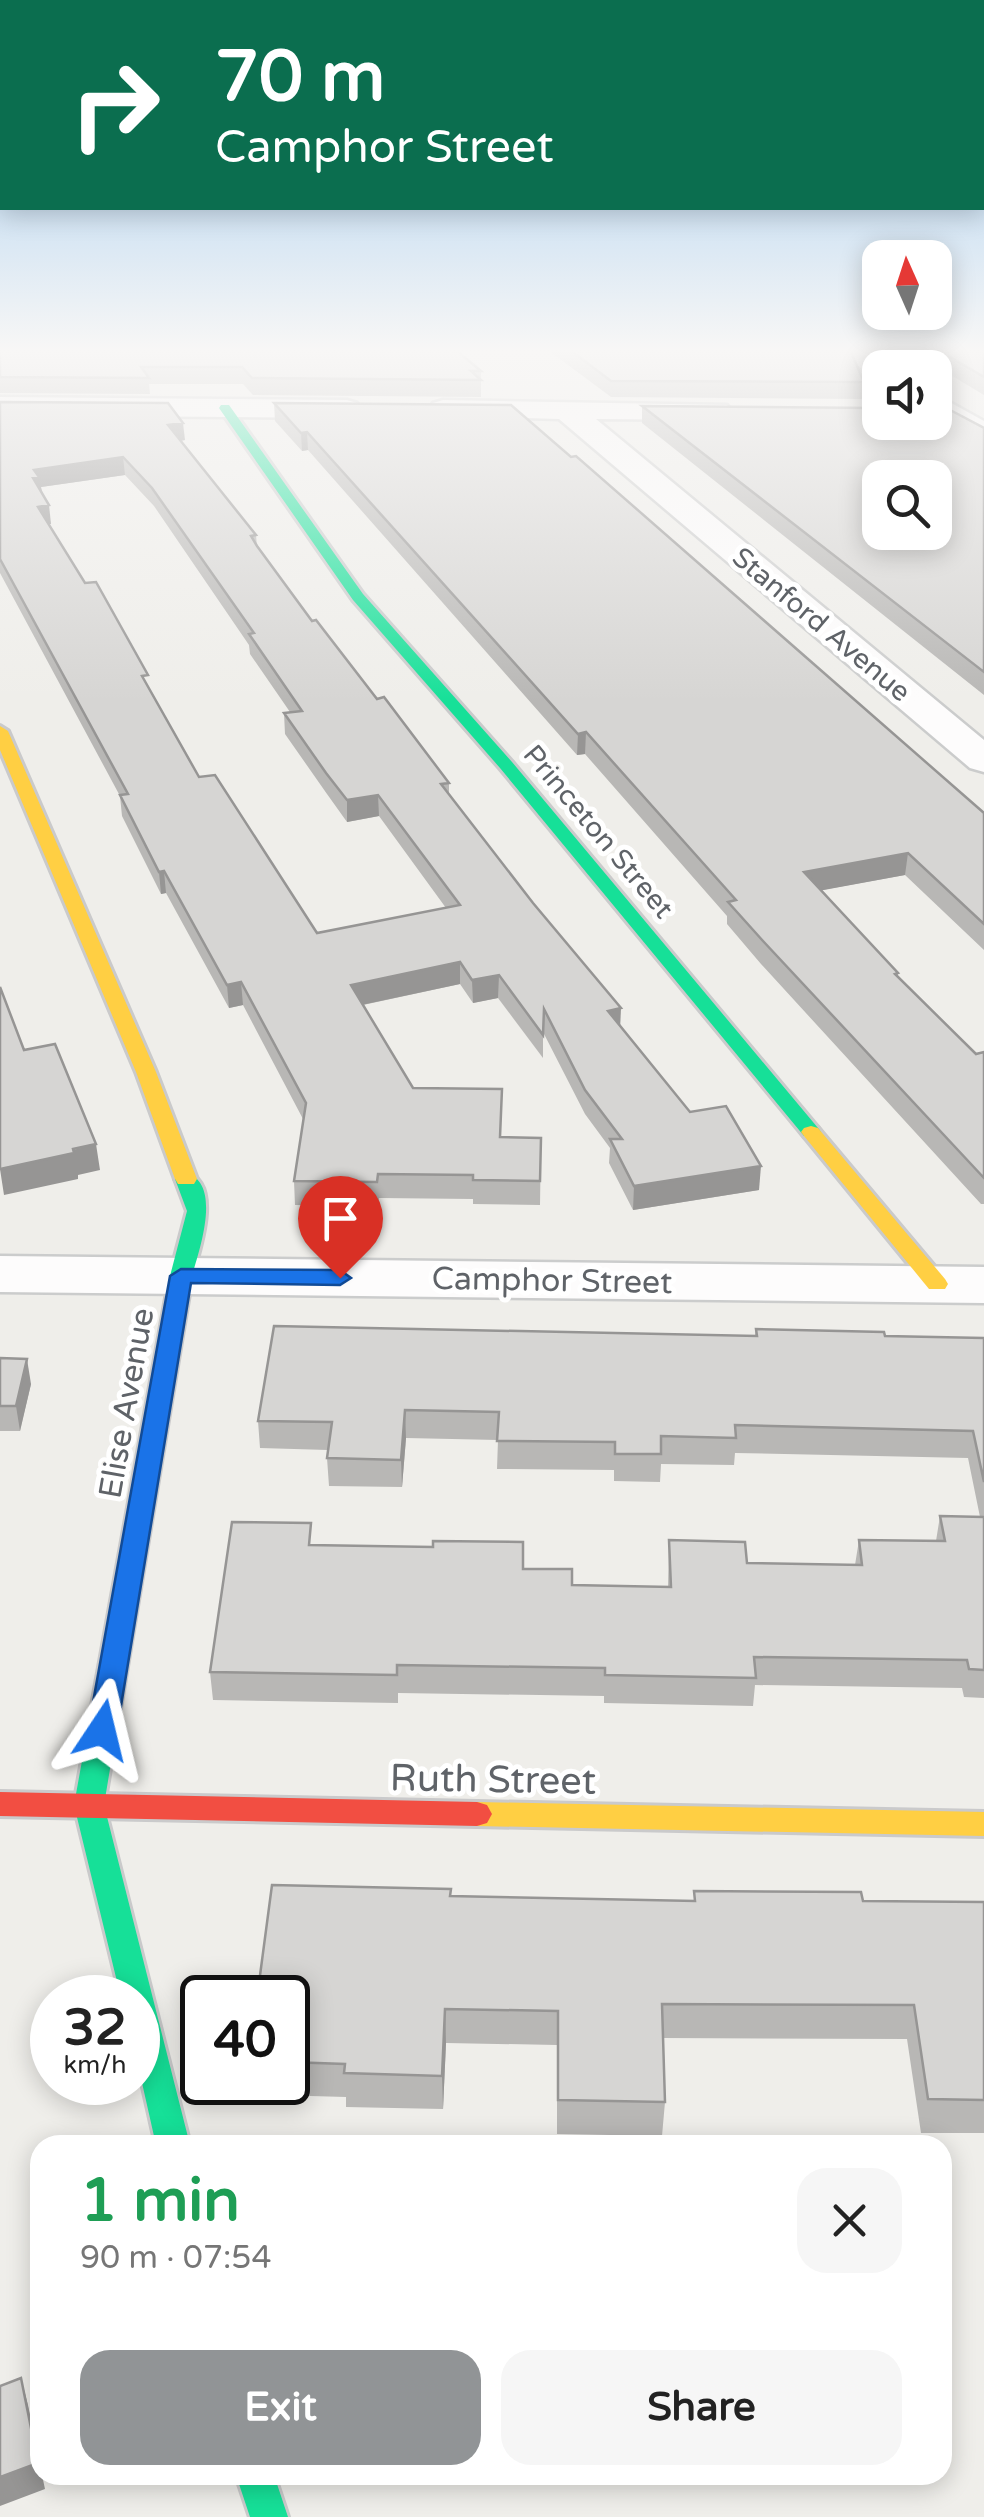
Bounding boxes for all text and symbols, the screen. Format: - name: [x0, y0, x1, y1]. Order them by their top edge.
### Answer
- text: 70 m: [215, 36, 385, 120]
- icon: right: [50, 40, 180, 170]
- text: Camphor Street: [215, 121, 554, 175]
- north arrow: [862, 240, 952, 330]
- map controls: [862, 240, 952, 550]
- button: sound: [862, 350, 952, 440]
- button: search: [862, 460, 952, 550]
- street label: Stanford Avenue: [725, 540, 917, 709]
- street label: Princeton Street: [516, 738, 681, 925]
- pin: [298, 1176, 383, 1279]
- icon: arrive: [313, 1191, 368, 1246]
- street label: Camphor Street: [431, 1260, 673, 1302]
- street label: Elise Avenue: [92, 1305, 162, 1501]
- position arrow: [50, 1678, 154, 1782]
- street label: Ruth Street: [389, 1755, 597, 1805]
- speed limit sign: 40: [180, 1975, 310, 2105]
- text: 32: [64, 1998, 126, 2058]
- text: km/h: [64, 2050, 126, 2080]
- text: 1 min: [80, 2165, 240, 2237]
- button: close: [797, 2168, 902, 2273]
- text: 90 m · 07:54: [80, 2239, 272, 2277]
- button: Exit: [80, 2350, 481, 2465]
- button: Share: [501, 2350, 902, 2465]

